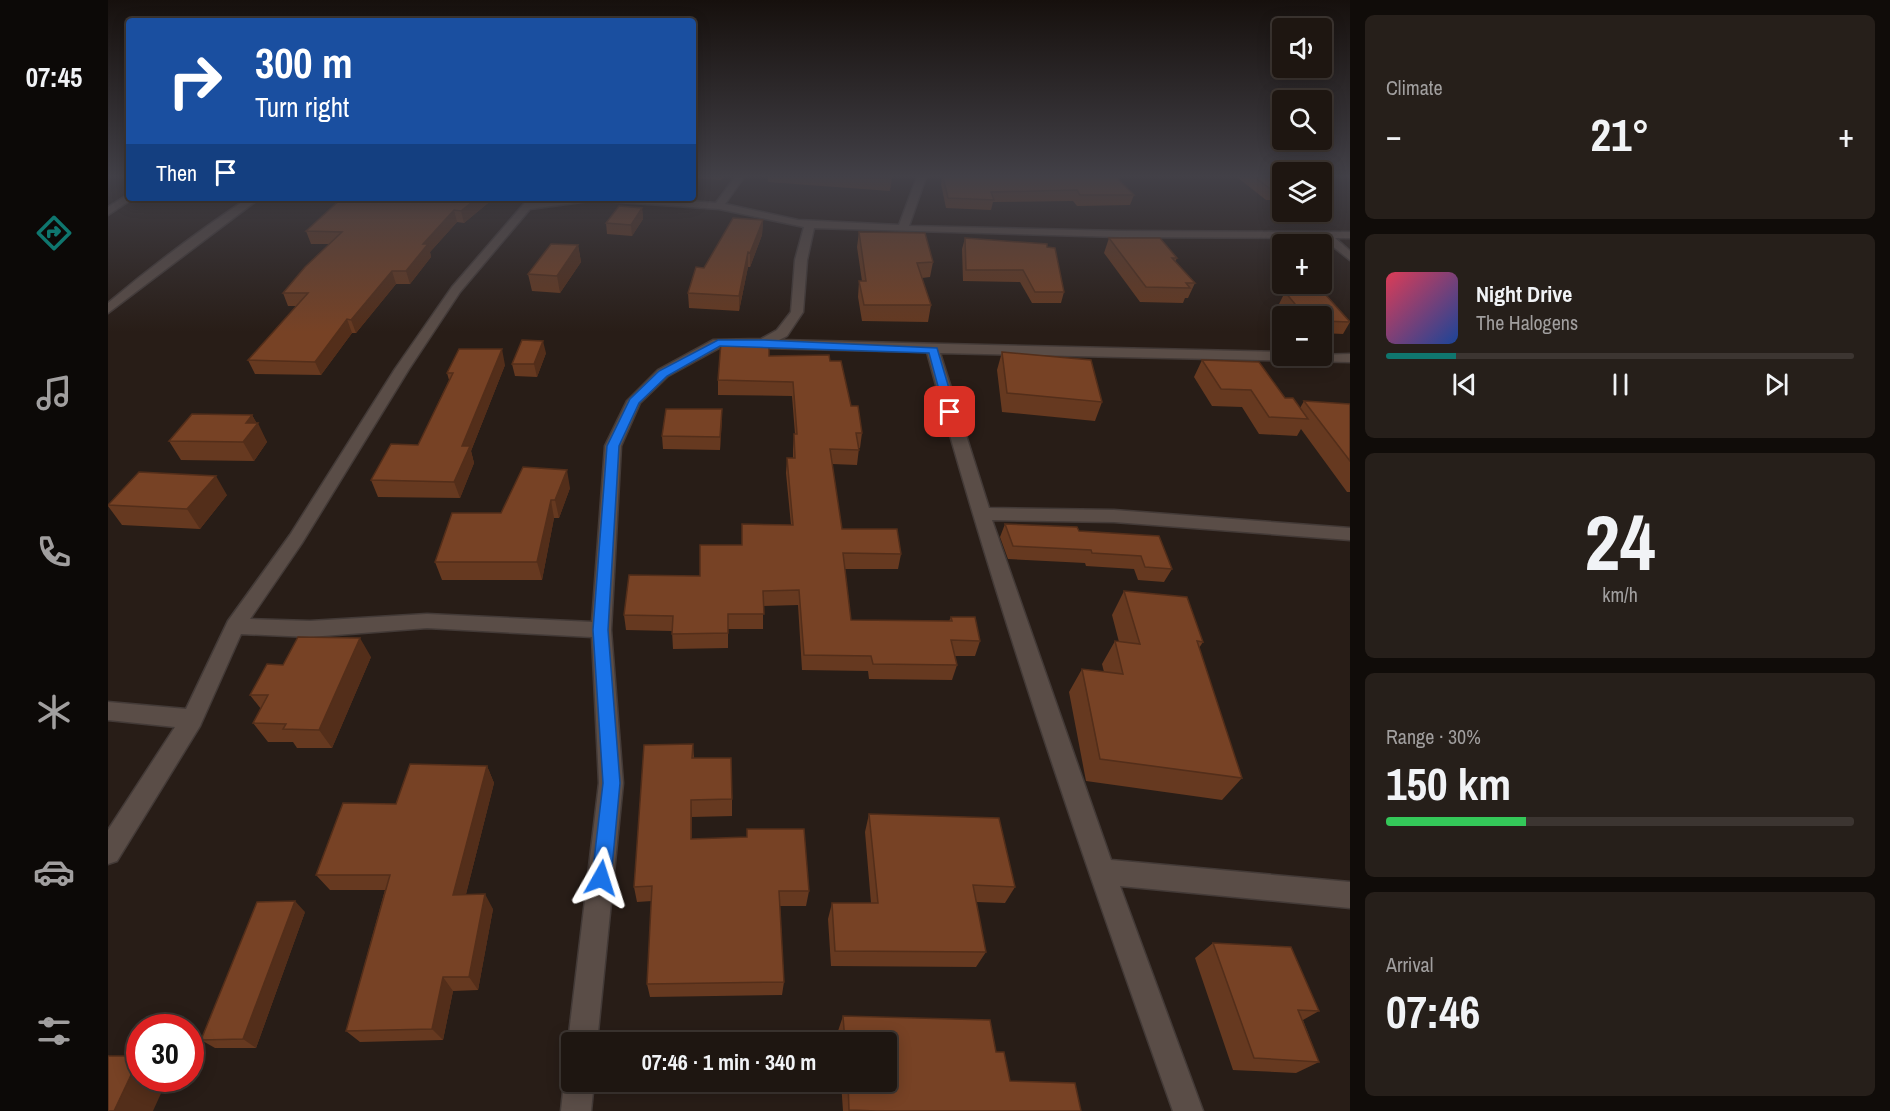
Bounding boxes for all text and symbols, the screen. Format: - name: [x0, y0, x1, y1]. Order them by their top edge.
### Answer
- map controls: [1272, 18, 1332, 366]
- button: sound: [1272, 18, 1332, 78]
- text: 300 m: [255, 35, 353, 91]
- icon: right: [156, 42, 234, 120]
- text: 07:45: [26, 59, 82, 95]
- text: Climate: [1386, 74, 1443, 101]
- text: Turn right: [255, 89, 349, 125]
- button: search: [1272, 90, 1332, 150]
- text: 21°: [1590, 104, 1650, 165]
- text: −: [1386, 113, 1402, 157]
- text: +: [1838, 113, 1854, 157]
- icon: arrive: [209, 156, 242, 189]
- text: Then: [156, 158, 197, 188]
- button: layers: [1272, 162, 1332, 222]
- icon: directions: [33, 212, 75, 254]
- button: +: [1272, 234, 1332, 294]
- text: Night Drive: [1476, 279, 1572, 309]
- button: −: [1272, 306, 1332, 366]
- text: The Halogens: [1476, 309, 1578, 336]
- icon: previous: [1448, 368, 1481, 401]
- icon: pause: [1604, 368, 1637, 401]
- icon: next: [1760, 368, 1793, 401]
- icon: music: [33, 372, 75, 414]
- pin: [924, 386, 975, 437]
- icon: arrive: [933, 395, 966, 428]
- text: 24: [1584, 489, 1656, 594]
- icon: phone: [33, 531, 75, 573]
- text: km/h: [1602, 581, 1638, 608]
- icon: climate: [33, 691, 75, 733]
- text: Range · 30%: [1386, 723, 1481, 750]
- text: 150 km: [1386, 753, 1511, 814]
- position arrow: [569, 846, 633, 910]
- icon: car: [33, 851, 75, 893]
- text: Arrival: [1386, 951, 1433, 978]
- text: 07:46: [1386, 981, 1480, 1042]
- icon: filters: [33, 1010, 75, 1052]
- speed limit sign: 30: [126, 1014, 204, 1092]
- text: 07:46 · 1 min · 340 m: [642, 1047, 816, 1077]

